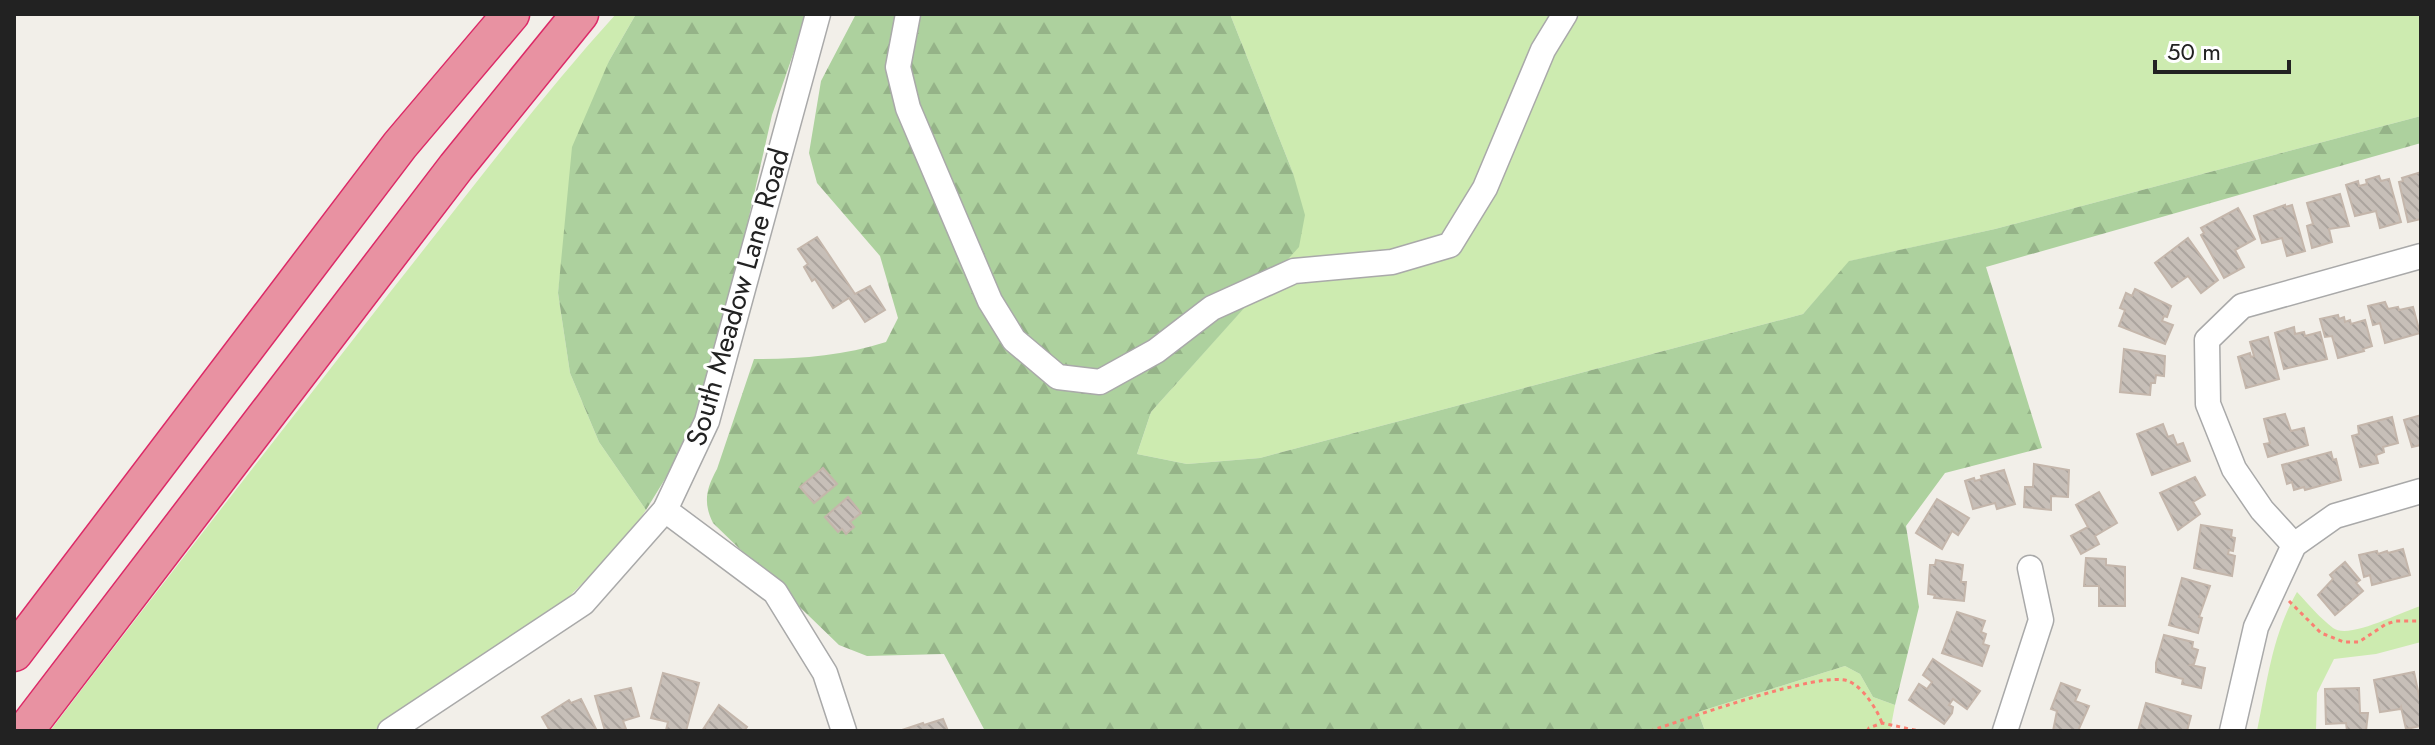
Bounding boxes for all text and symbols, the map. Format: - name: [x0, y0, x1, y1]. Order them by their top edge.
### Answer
- scale bar: [2155, 24, 2289, 74]
- text: 50 m: [2167, 34, 2221, 69]
- street label: South Meadow Lane Road: [675, 143, 800, 451]

